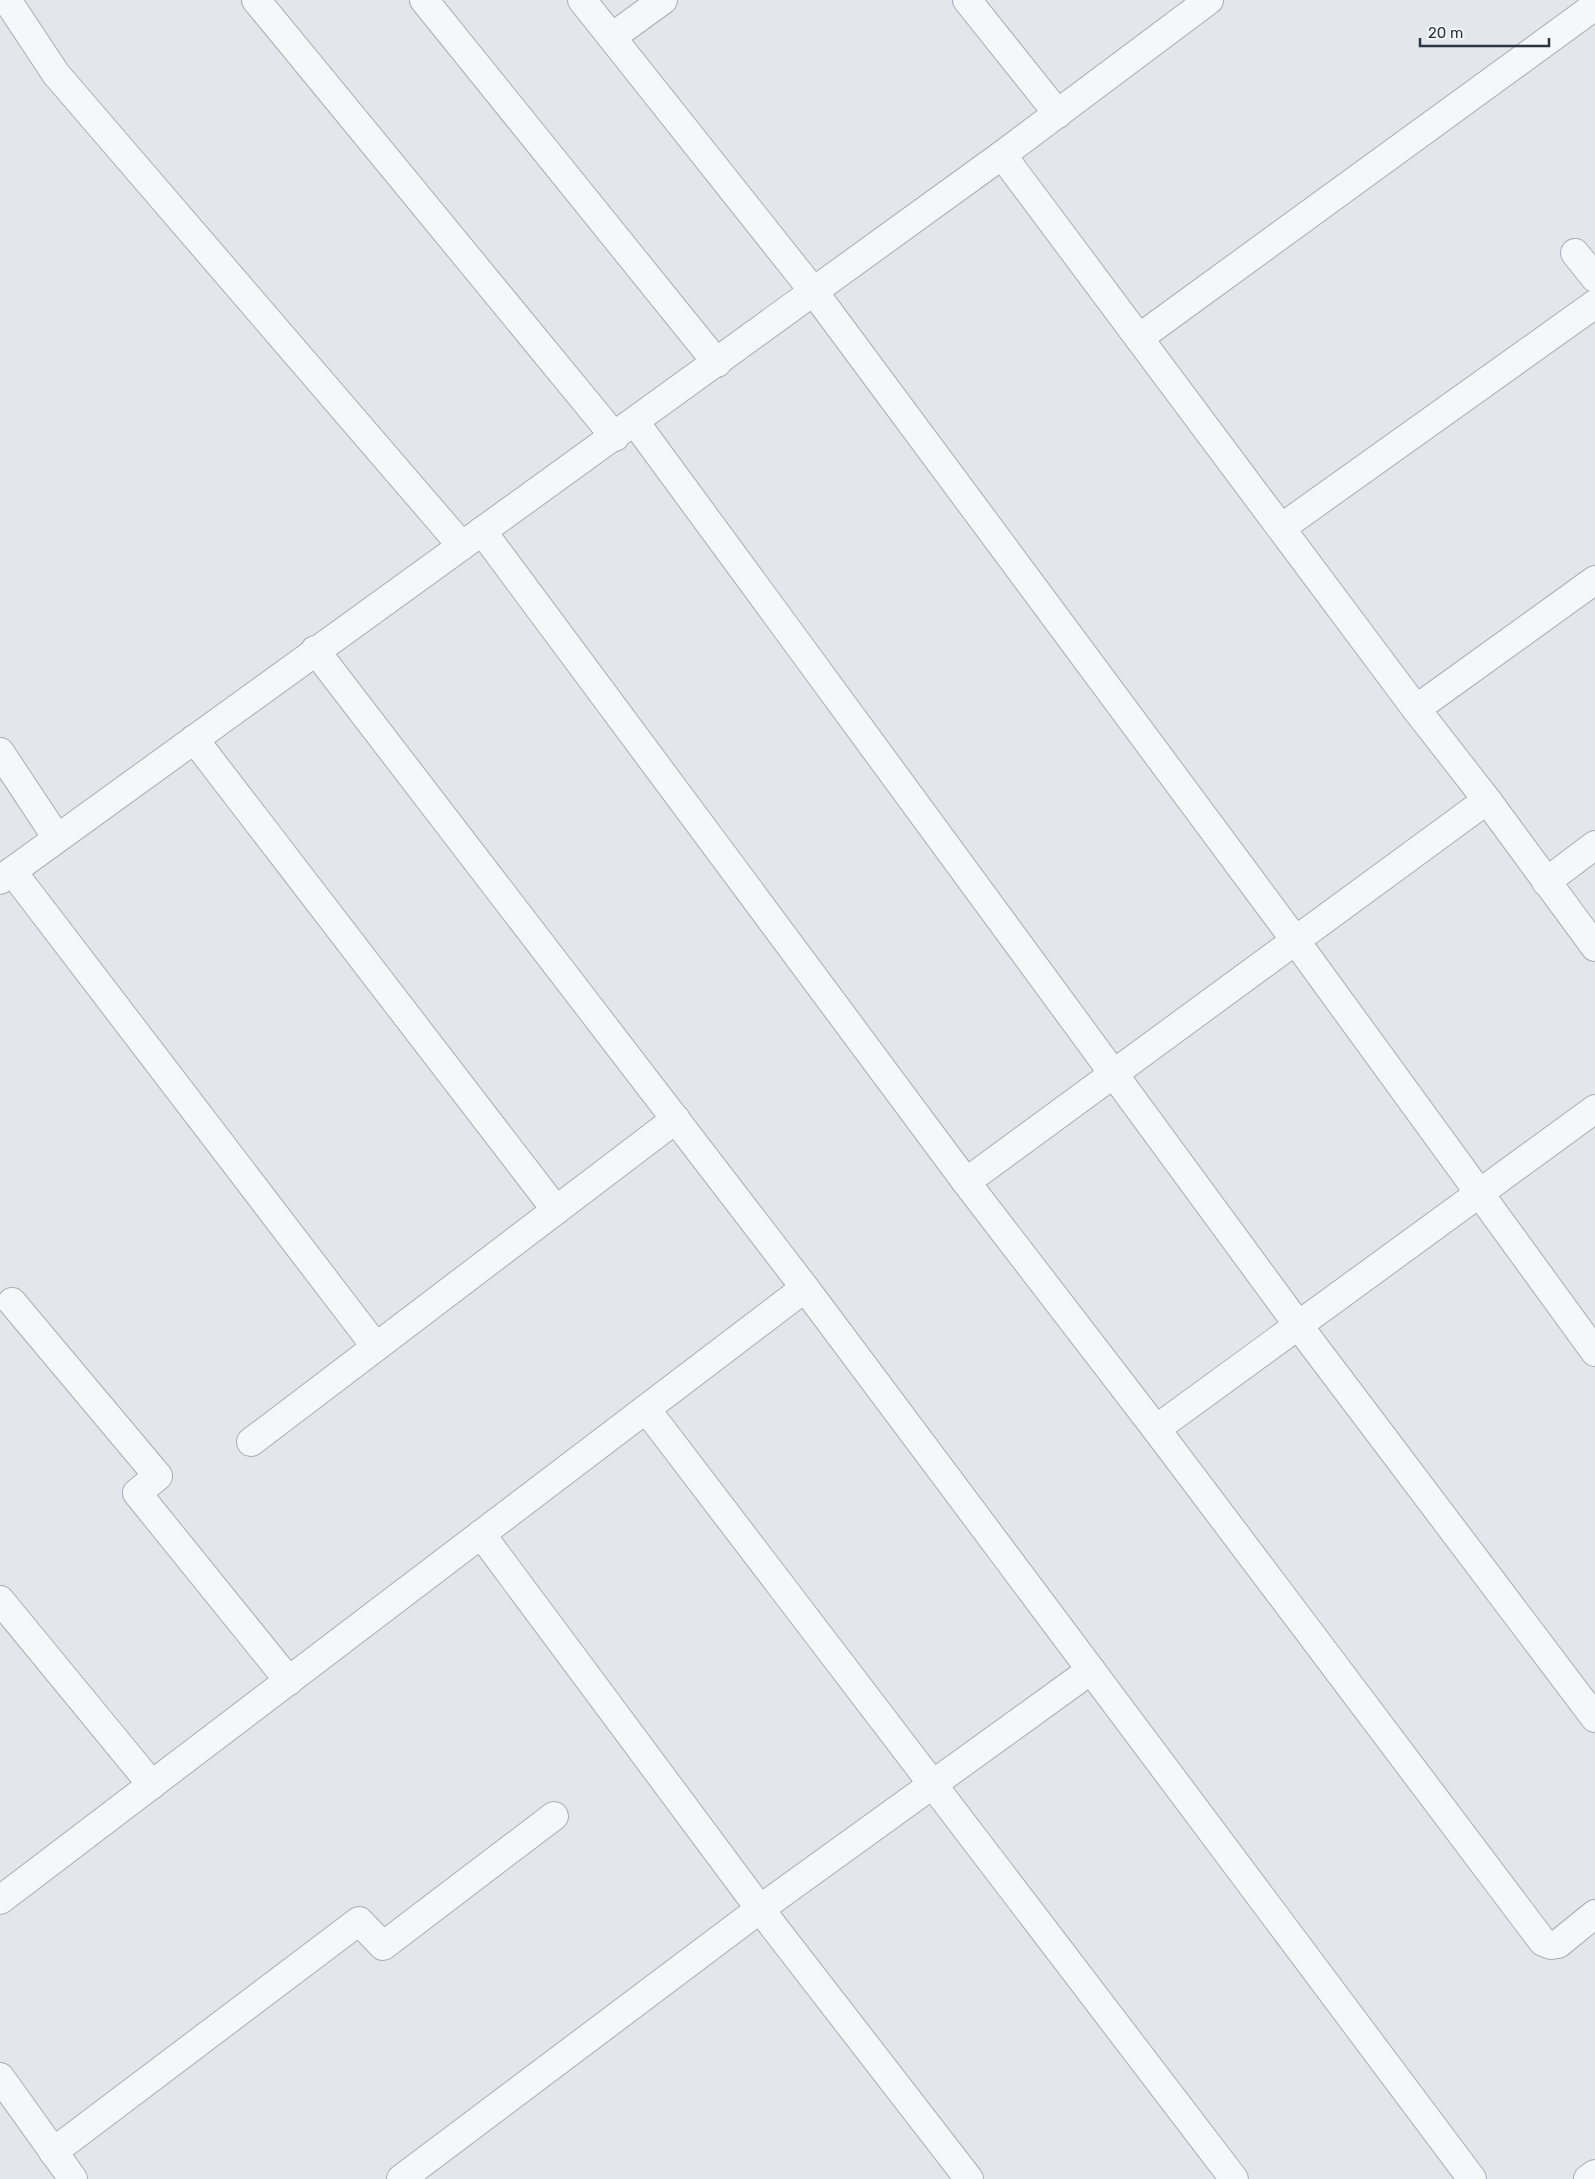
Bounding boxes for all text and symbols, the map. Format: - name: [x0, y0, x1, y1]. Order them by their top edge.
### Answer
- scale bar: [1420, 15, 1549, 47]
- text: 20 m: [1428, 24, 1463, 42]

